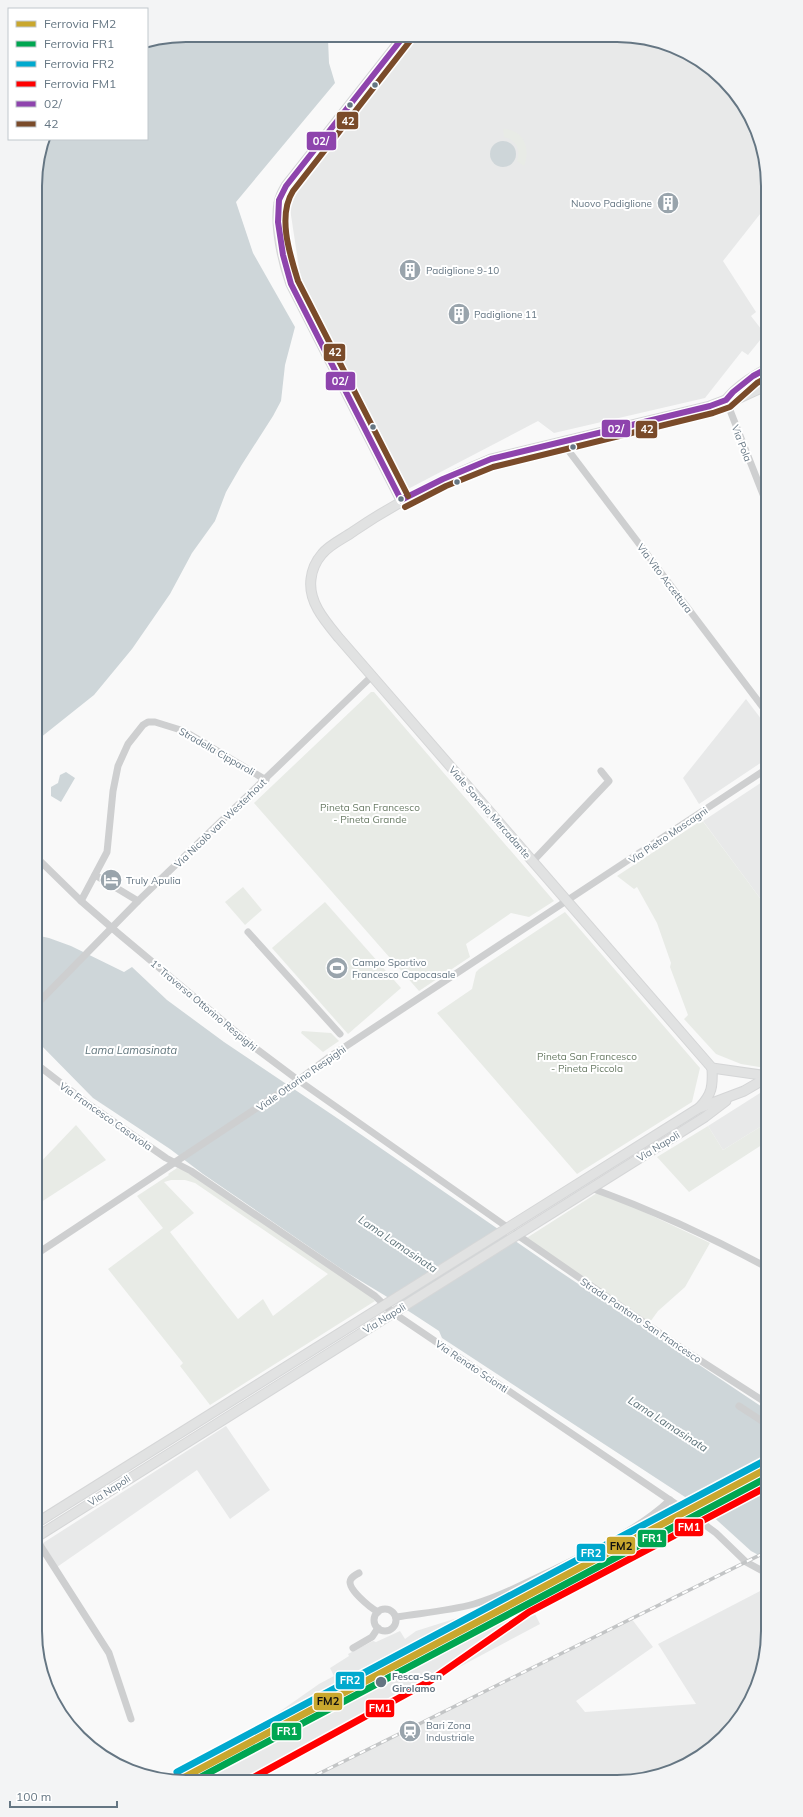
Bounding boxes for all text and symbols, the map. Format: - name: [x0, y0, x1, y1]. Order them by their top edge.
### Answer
- legend: [8, 8, 148, 140]
- text: Ferrovia FM2: [44, 16, 116, 31]
- text: Ferrovia FR1: [44, 36, 114, 51]
- text: Ferrovia FR2: [44, 56, 114, 71]
- text: Ferrovia FM1: [44, 76, 116, 91]
- unlabelled marker: [370, 80, 380, 90]
- text: 02/: [44, 96, 62, 111]
- unlabelled marker: [345, 100, 355, 110]
- line badge: 42: [336, 111, 359, 130]
- text: 42: [341, 114, 355, 128]
- text: 42: [44, 116, 58, 131]
- line badge: 02/: [306, 131, 337, 151]
- text: 02/: [313, 134, 330, 148]
- building icon: Nuovo Padiglione: [655, 190, 681, 216]
- place label: Nuovo Padiglione: [571, 197, 652, 210]
- building icon: Padiglione 9-10: [397, 257, 423, 283]
- place label: Padiglione 9-10: [426, 264, 499, 277]
- building icon: Padiglione 11: [446, 301, 472, 327]
- place label: Padiglione 11: [474, 308, 537, 321]
- line badge: 42: [323, 343, 346, 362]
- text: 42: [328, 345, 342, 359]
- line badge: 02/: [325, 371, 356, 391]
- text: 02/: [332, 374, 349, 388]
- line badge: 02/: [601, 419, 631, 438]
- line badge: 42: [635, 420, 658, 439]
- unlabelled marker: [368, 422, 378, 432]
- text: 02/: [608, 422, 625, 436]
- text: 42: [640, 422, 654, 436]
- street label: Via Pola: [729, 423, 754, 463]
- unlabelled marker: [568, 442, 578, 452]
- unlabelled marker: [452, 477, 462, 487]
- unlabelled marker: [396, 494, 406, 504]
- street label: Via Vito Accettura: [634, 541, 695, 616]
- street label: Stradella Cipparoli: [177, 724, 257, 778]
- street label: Viale Saverio Mercadante: [446, 763, 533, 861]
- street label: Via Nicolò van Westerhout: [172, 776, 269, 871]
- park label: Pineta San Francesco - Pineta Grande: [320, 801, 420, 826]
- street label: Via Pietro Mascagni: [626, 804, 710, 867]
- hotel icon: Truly Apulia: [98, 867, 124, 893]
- place label: Truly Apulia: [126, 874, 181, 887]
- sports icon: Campo Sportivo Francesco Capocasale: [324, 955, 350, 981]
- place label: Campo Sportivo Francesco Capocasale: [352, 956, 455, 981]
- street label: 1° Traversa Ottorino Respighi: [148, 957, 260, 1054]
- water label: Lama Lamasinata: [85, 1043, 177, 1057]
- street label: Viale Ottorino Respighi: [254, 1043, 348, 1114]
- park label: Pineta San Francesco - Pineta Piccola: [537, 1050, 637, 1075]
- street label: Via Francesco Casavola: [57, 1079, 155, 1153]
- street label: Via Napoli: [635, 1128, 682, 1165]
- water label: Lama Lamasinata: [356, 1212, 440, 1276]
- street label: Strada Pantano San Francesco: [578, 1275, 704, 1366]
- street label: Via Napoli: [361, 1300, 408, 1337]
- street label: Via Renato Scionti: [433, 1337, 511, 1396]
- water label: Lama Lamasinata: [626, 1393, 711, 1455]
- street label: Via Napoli: [86, 1472, 133, 1509]
- line badge: FM1: [674, 1518, 704, 1537]
- text: FM1: [678, 1520, 701, 1534]
- line badge: FR1: [637, 1529, 667, 1548]
- text: FR1: [642, 1531, 663, 1545]
- line badge: FM2: [606, 1536, 636, 1555]
- text: FM2: [610, 1539, 633, 1553]
- line badge: FR2: [576, 1543, 606, 1562]
- text: FR2: [581, 1546, 602, 1560]
- place label: Fesca-San Girolamo: [392, 1670, 442, 1695]
- line badge: FR2: [335, 1671, 365, 1690]
- text: FR2: [340, 1673, 361, 1687]
- marker: Fesca-San Girolamo: [374, 1675, 388, 1689]
- line badge: FM2: [313, 1692, 343, 1711]
- text: FM2: [317, 1694, 340, 1708]
- line badge: FM1: [365, 1699, 395, 1718]
- text: FM1: [369, 1701, 392, 1715]
- station icon: Bari Zona Industriale: [397, 1718, 423, 1744]
- place label: Bari Zona Industriale: [426, 1719, 474, 1744]
- line badge: FR1: [271, 1722, 302, 1741]
- text: FR1: [277, 1724, 298, 1738]
- scale bar: [10, 1783, 117, 1809]
- text: 100 m: [16, 1789, 51, 1804]

